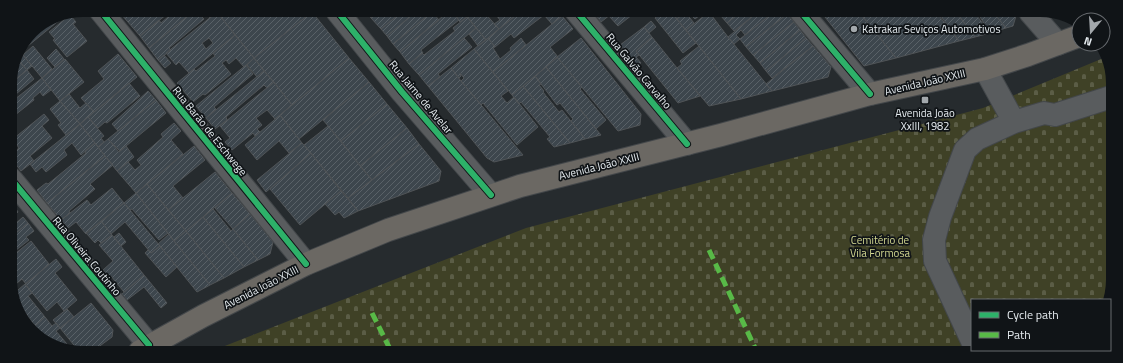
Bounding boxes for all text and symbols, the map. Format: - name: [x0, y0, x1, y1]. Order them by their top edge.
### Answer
- north arrow: [1071, 12, 1111, 52]
- place label: Katrakar Seviços Automotivos: [862, 21, 1001, 37]
- marker: Katrakar Seviços Automotivos: [849, 24, 859, 34]
- street label: Rua Galvão Carvalho: [602, 30, 676, 113]
- text: N: [1082, 33, 1094, 50]
- street label: Rua Jaime de Avelar: [385, 57, 457, 137]
- street label: Avenida João XXIII: [883, 65, 967, 99]
- street label: Rua Barão de Eschwege: [169, 83, 251, 180]
- marker: Avenida João XxIII, 1982: [920, 95, 930, 105]
- place label: Avenida João XxIII, 1982: [895, 105, 955, 134]
- street label: Avenida João XXIII: [557, 148, 641, 184]
- street label: Rua Oliveira Coutinho: [49, 213, 125, 299]
- park label: Cemitério de Vila Formosa: [850, 232, 911, 261]
- street label: Avenida João XXIII: [221, 261, 301, 313]
- legend: [971, 299, 1111, 351]
- text: Cycle path: [1007, 305, 1059, 324]
- text: Path: [1007, 325, 1031, 344]

